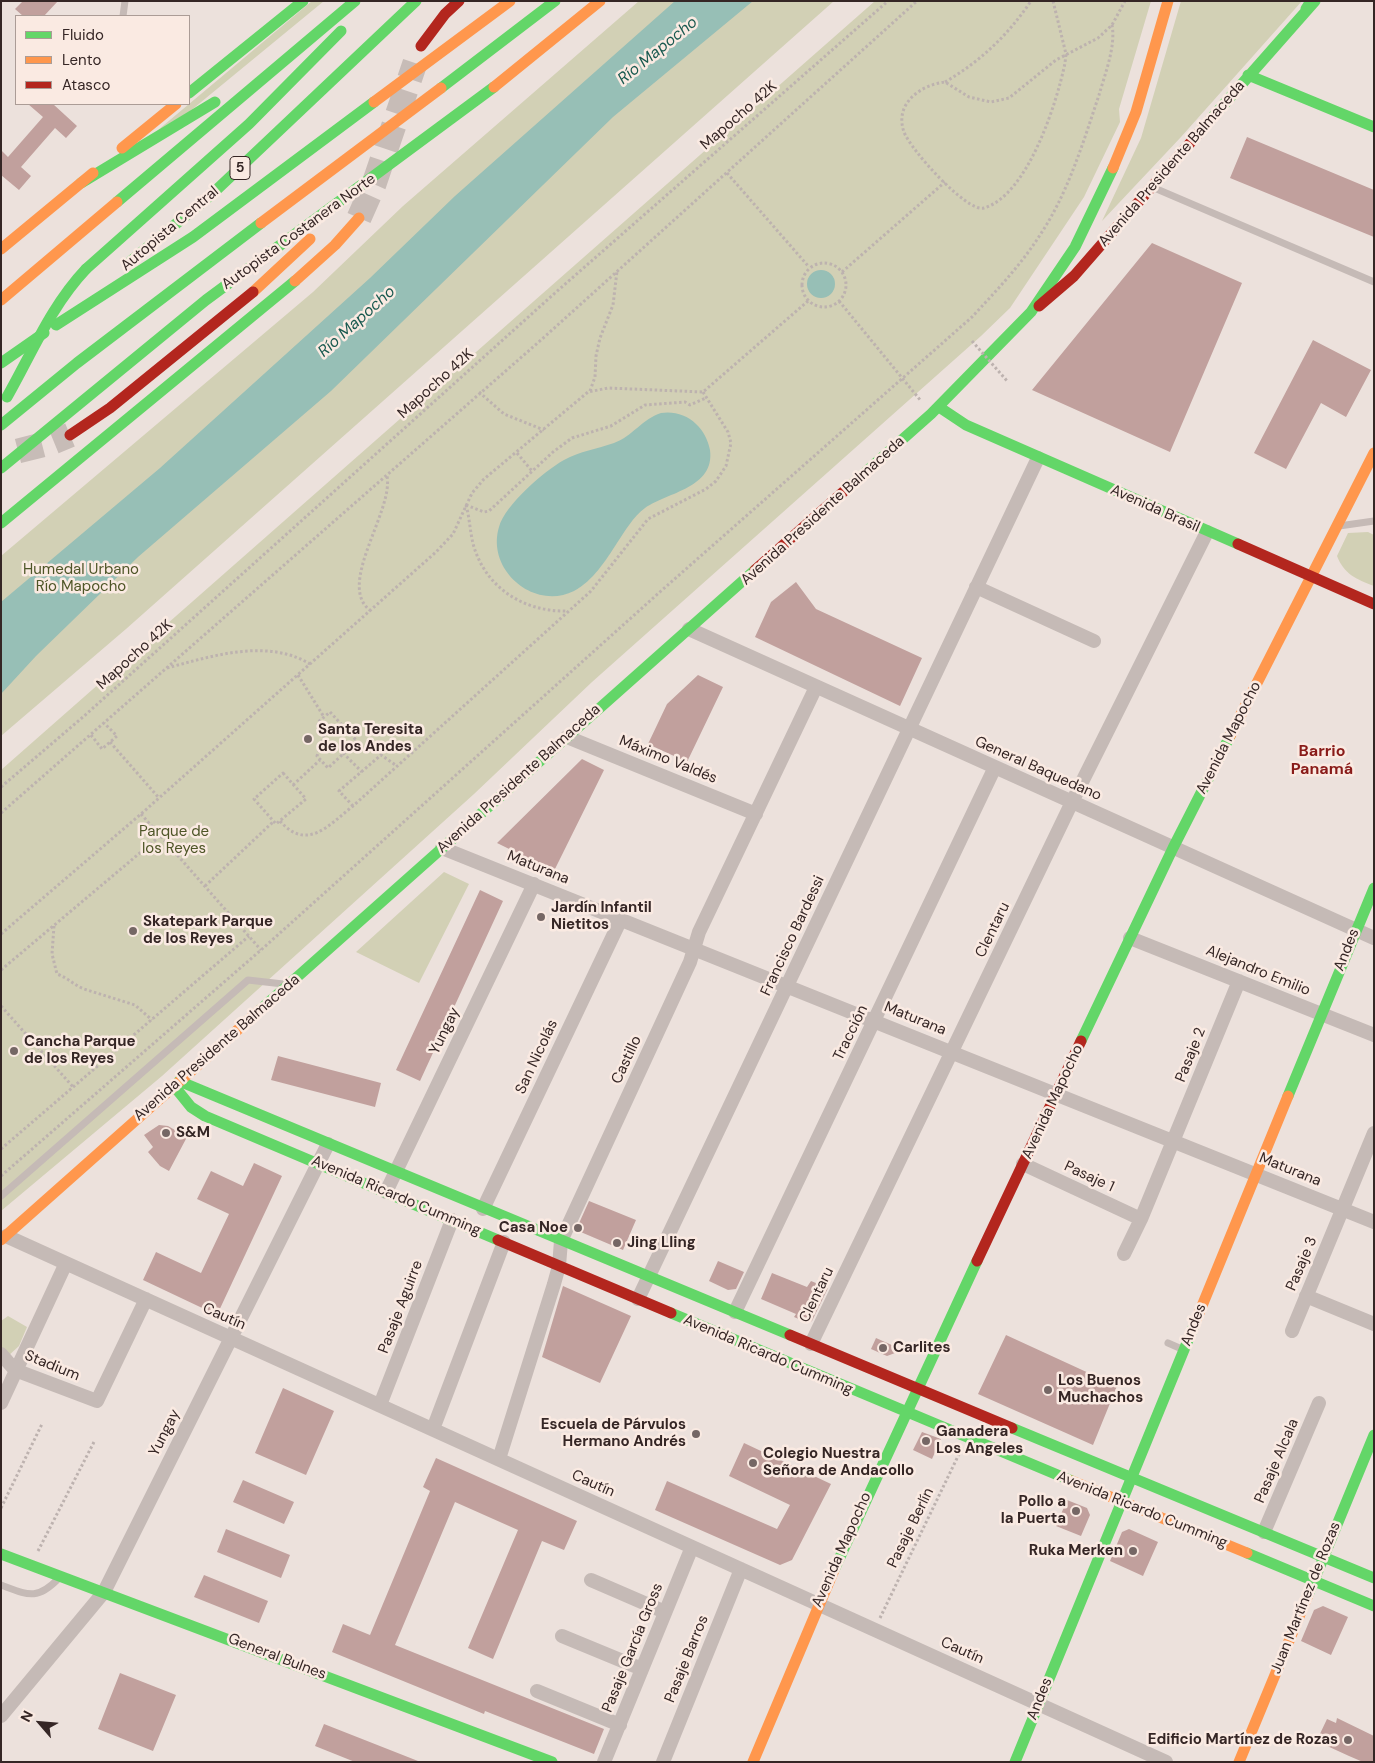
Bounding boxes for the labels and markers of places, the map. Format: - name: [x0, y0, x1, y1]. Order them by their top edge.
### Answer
- place label: Santa Teresita de los Andes: [318, 721, 423, 756]
- marker: Santa Teresita de los Andes: [302, 733, 314, 745]
- place label: Jardín Infantil Nietitos: [551, 899, 652, 934]
- marker: Jardín Infantil Nietitos: [535, 911, 547, 923]
- place label: Skatepark Parque de los Reyes: [143, 913, 273, 948]
- marker: Skatepark Parque de los Reyes: [127, 925, 139, 937]
- place label: Cancha Parque de los Reyes: [24, 1033, 135, 1068]
- marker: Cancha Parque de los Reyes: [8, 1045, 20, 1057]
- place label: S&M: [176, 1124, 210, 1142]
- marker: S&M: [160, 1127, 172, 1139]
- place label: Casa Noe: [499, 1219, 568, 1237]
- marker: Casa Noe: [572, 1222, 584, 1234]
- place label: Jing Lling: [627, 1234, 696, 1252]
- marker: Jing Lling: [611, 1237, 623, 1249]
- place label: Carlites: [893, 1339, 950, 1357]
- marker: Carlites: [877, 1342, 889, 1354]
- place label: Los Buenos Muchachos: [1058, 1372, 1143, 1407]
- marker: Los Buenos Muchachos: [1042, 1384, 1054, 1396]
- place label: Escuela de Párvulos Hermano Andrés: [541, 1416, 686, 1451]
- place label: Ganadera Los Angeles: [936, 1423, 1023, 1458]
- marker: Escuela de Párvulos Hermano Andrés: [690, 1428, 702, 1440]
- marker: Ganadera Los Angeles: [920, 1435, 932, 1447]
- place label: Colegio Nuestra Señora de Andacollo: [763, 1445, 914, 1480]
- marker: Colegio Nuestra Señora de Andacollo: [747, 1457, 759, 1469]
- place label: Pollo a la Puerta: [1001, 1493, 1066, 1528]
- marker: Pollo a la Puerta: [1070, 1505, 1082, 1517]
- place label: Ruka Merken: [1029, 1542, 1123, 1560]
- marker: Ruka Merken: [1127, 1545, 1139, 1557]
- place label: Edificio Martínez de Rozas: [1148, 1731, 1338, 1749]
- marker: Edificio Martínez de Rozas: [1342, 1734, 1354, 1746]

